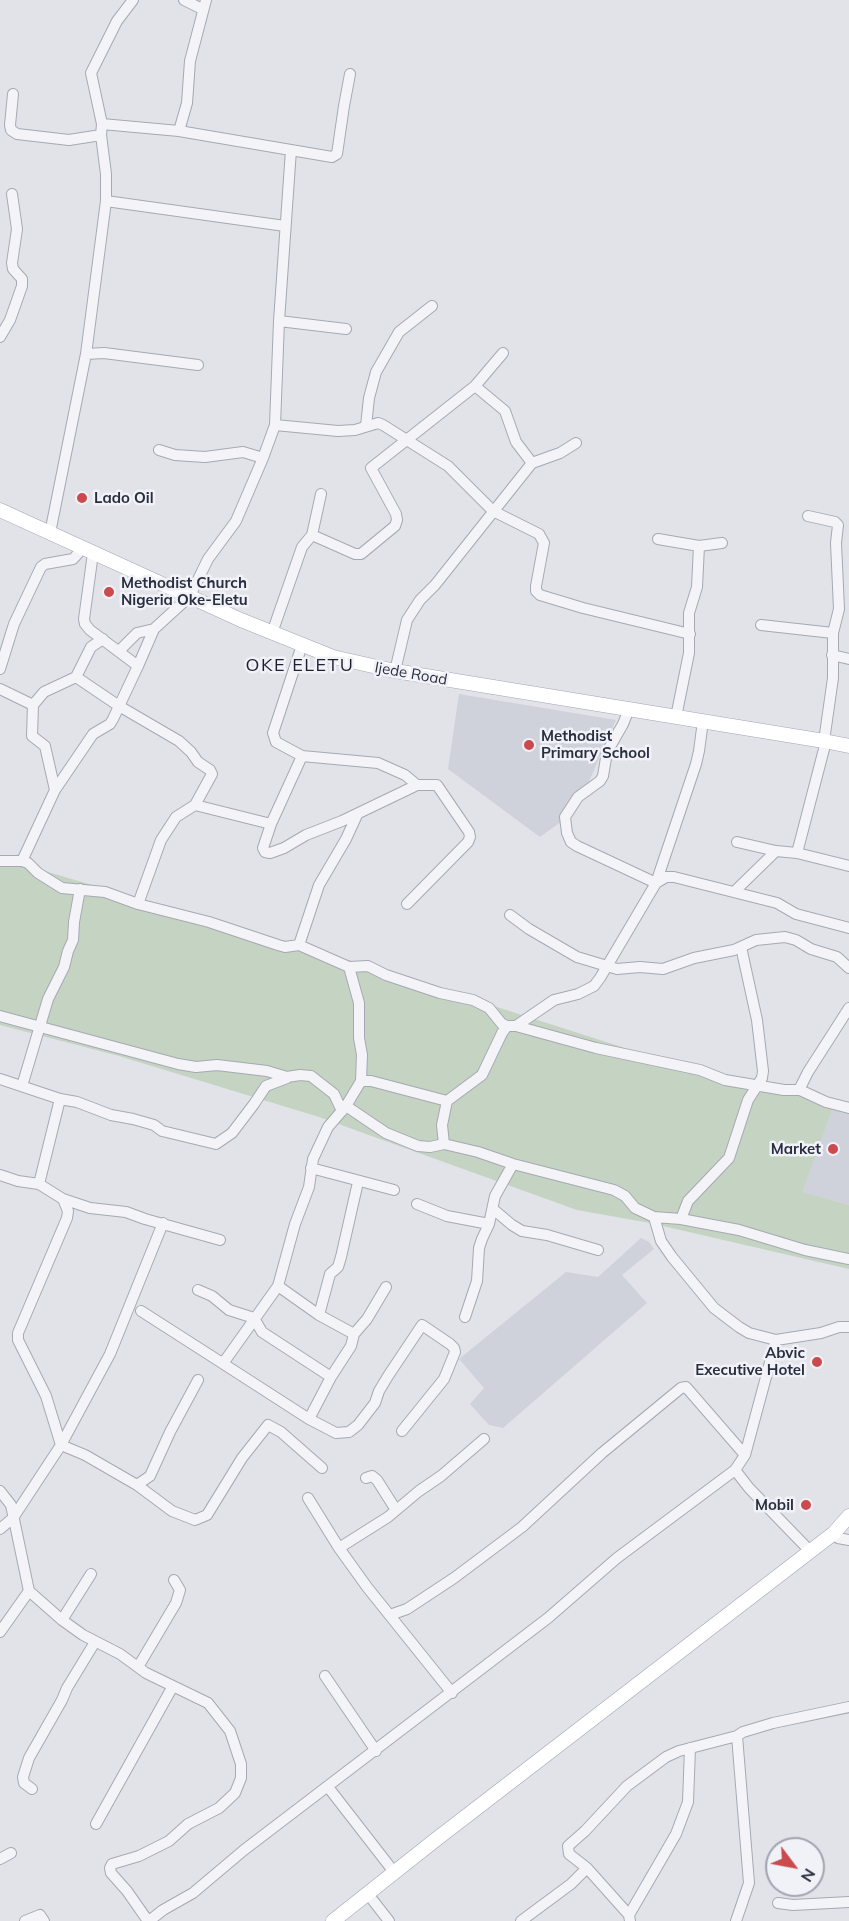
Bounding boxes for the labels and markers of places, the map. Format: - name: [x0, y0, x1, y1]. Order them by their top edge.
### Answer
- place label: Lado Oil: [94, 489, 154, 507]
- marker: Lado Oil: [75, 491, 89, 505]
- place label: Methodist Church Nigeria Oke-Eletu: [121, 574, 248, 609]
- marker: Methodist Church Nigeria Oke-Eletu: [102, 585, 116, 599]
- place label: Methodist Primary School: [541, 727, 650, 762]
- marker: Methodist Primary School: [522, 738, 536, 752]
- place label: Market: [771, 1140, 821, 1158]
- marker: Market: [826, 1142, 840, 1156]
- place label: Abvic Executive Hotel: [695, 1344, 805, 1379]
- marker: Abvic Executive Hotel: [810, 1355, 824, 1369]
- place label: Mobil: [755, 1496, 794, 1514]
- marker: Mobil: [799, 1498, 813, 1512]

